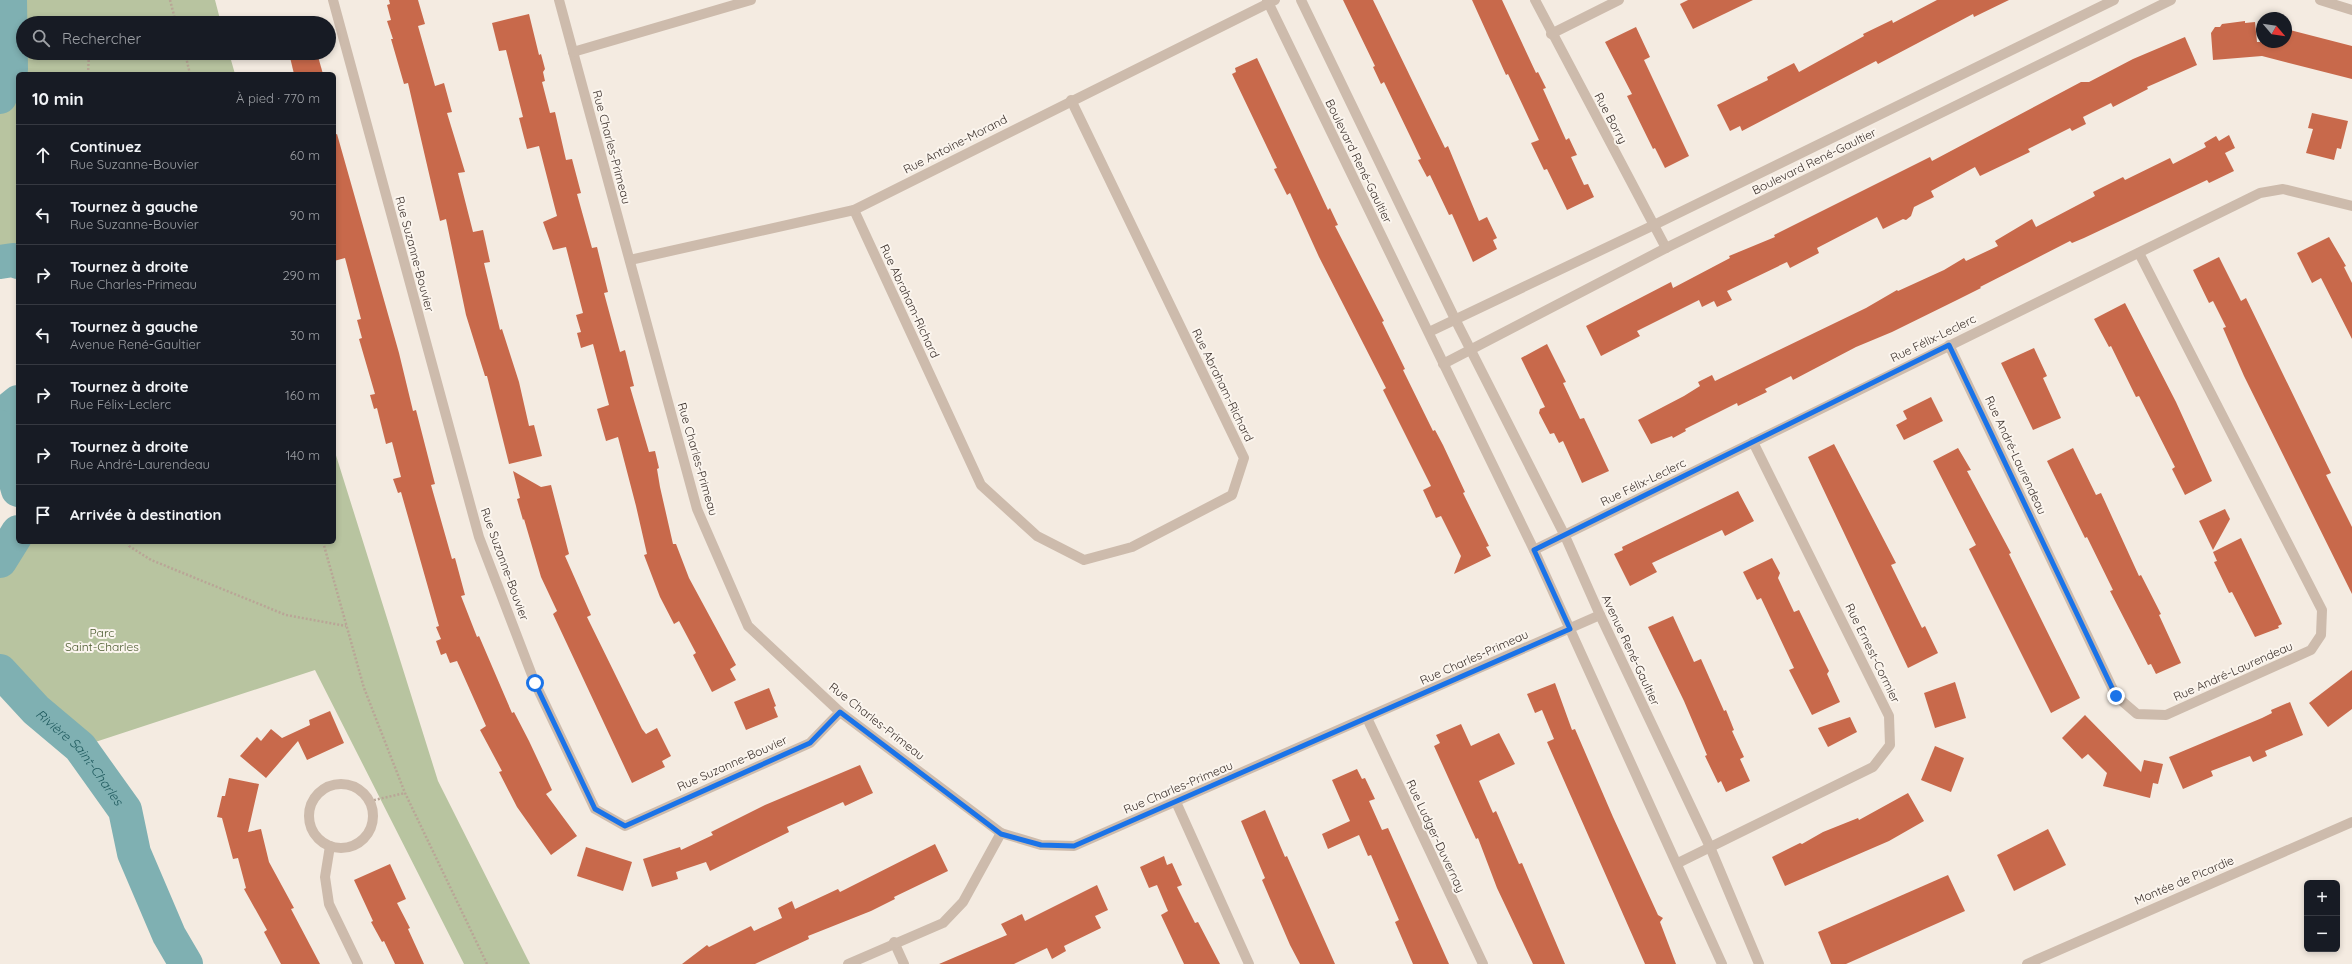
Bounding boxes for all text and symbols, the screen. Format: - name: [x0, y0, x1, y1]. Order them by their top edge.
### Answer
- north arrow: [2256, 12, 2292, 48]
- search box: [16, 16, 336, 60]
- icon: search: [30, 27, 52, 49]
- text: Rechercher: [62, 29, 141, 48]
- text: 10 min: [32, 88, 84, 109]
- street label: Rue Charles-Primeau: [590, 88, 634, 206]
- text: À pied · 770 m: [236, 90, 320, 106]
- street label: Rue Borry: [1591, 90, 1631, 146]
- street label: Boulevard René-Gaultier: [1322, 97, 1396, 226]
- street label: Rue Antoine-Morand: [900, 111, 1010, 177]
- street label: Boulevard René-Gaultier: [1750, 124, 1879, 198]
- text: Continuez: [70, 137, 141, 156]
- icon: ahead: [32, 144, 54, 166]
- text: 60 m: [290, 147, 320, 163]
- text: Rue Suzanne-Bouvier: [70, 156, 199, 172]
- street label: Rue Suzanne-Bouvier: [392, 195, 438, 314]
- text: Tournez à gauche: [70, 197, 198, 216]
- icon: left: [32, 204, 54, 226]
- text: 90 m: [290, 207, 320, 223]
- text: Rue Suzanne-Bouvier: [70, 216, 199, 232]
- street label: Rue Abraham-Richard: [877, 242, 943, 360]
- text: Tournez à droite: [70, 257, 189, 276]
- icon: right: [32, 264, 54, 286]
- text: 290 m: [282, 267, 320, 283]
- text: Rue Charles-Primeau: [70, 276, 197, 292]
- street label: Rue Félix-Leclerc: [1888, 311, 1978, 365]
- text: Tournez à gauche: [70, 317, 198, 336]
- icon: left: [32, 324, 54, 346]
- street label: Rue Abraham-Richard: [1189, 326, 1257, 444]
- text: 30 m: [290, 327, 320, 343]
- text: Avenue René-Gaultier: [70, 336, 201, 352]
- text: Tournez à droite: [70, 377, 189, 396]
- icon: right: [32, 384, 54, 406]
- text: 160 m: [285, 387, 320, 403]
- street label: Rue André-Laurendeau: [1982, 393, 2050, 517]
- text: Rue Félix-Leclerc: [70, 396, 171, 412]
- street label: Rue Charles-Primeau: [675, 401, 721, 517]
- text: Tournez à droite: [70, 437, 189, 456]
- icon: right: [32, 444, 54, 466]
- text: 140 m: [285, 447, 320, 463]
- street label: Rue Félix-Leclerc: [1598, 455, 1688, 509]
- text: Rue André-Laurendeau: [70, 456, 210, 472]
- icon: arrive: [32, 504, 54, 526]
- text: Arrivée à destination: [70, 505, 222, 524]
- street label: Rue Suzanne-Bouvier: [478, 506, 533, 623]
- street label: Avenue René-Gaultier: [1599, 592, 1663, 708]
- street label: Rue Ernest-Cormier: [1842, 601, 1904, 706]
- park label: Parc Saint-Charles: [65, 625, 139, 654]
- street label: Rue Charles-Primeau: [1417, 626, 1531, 688]
- street label: Rue André-Laurendeau: [2171, 638, 2295, 704]
- route start: [526, 674, 544, 692]
- street label: Rue Charles-Primeau: [826, 679, 928, 763]
- route end: [2107, 687, 2125, 705]
- water label: Rivière Saint-Charles: [33, 706, 127, 809]
- street label: Rue Suzanne-Bouvier: [675, 732, 790, 794]
- street label: Rue Charles-Primeau: [1121, 757, 1235, 817]
- street label: Rue Ludger-Duvernay: [1403, 777, 1469, 895]
- street label: Montée de Picardie: [2132, 852, 2236, 908]
- map controls: [2304, 880, 2340, 952]
- button: +: [2304, 880, 2340, 916]
- button: −: [2304, 916, 2340, 952]

